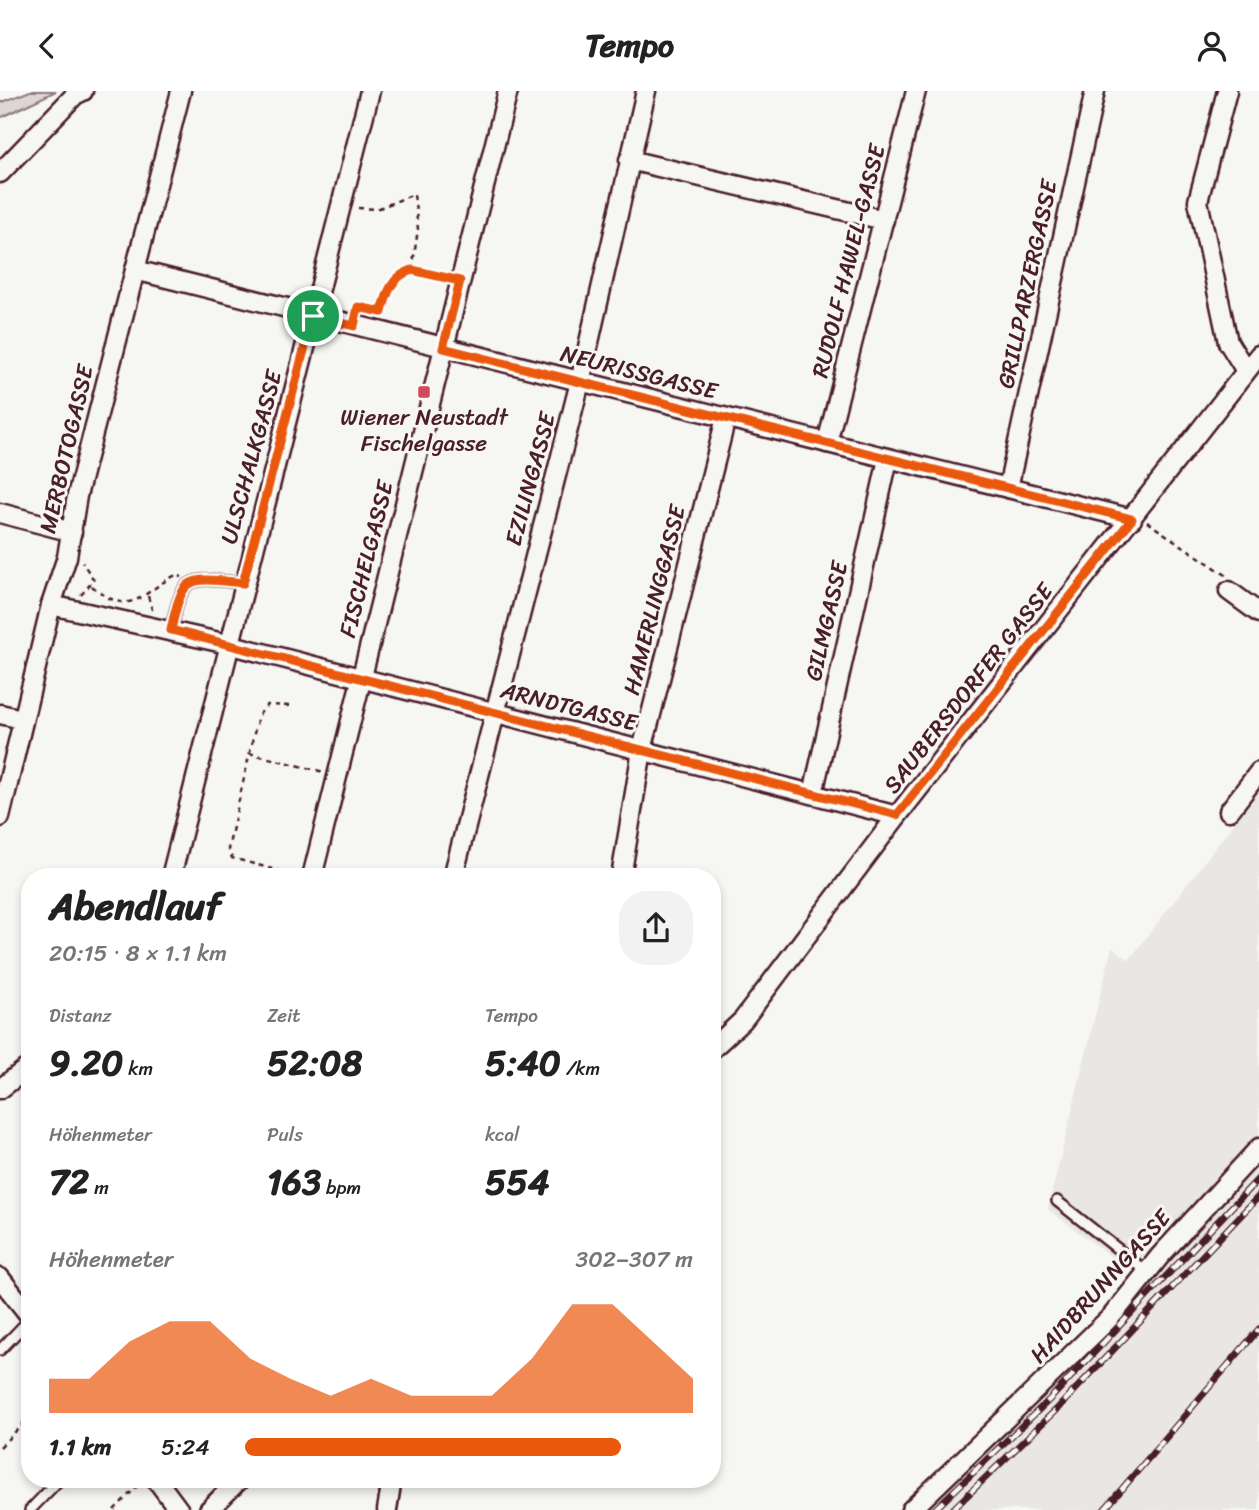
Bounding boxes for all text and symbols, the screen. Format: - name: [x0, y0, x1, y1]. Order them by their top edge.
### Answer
- text: Tempo: [585, 17, 674, 74]
- icon: back: [28, 27, 66, 65]
- icon: person: [1193, 27, 1231, 65]
- street label: RUDOLF HAWEL-GASSE: [800, 139, 898, 382]
- street label: GRILLPARZERGASSE: [985, 175, 1070, 392]
- pin: [283, 286, 343, 346]
- icon: arrive: [294, 297, 332, 335]
- street label: NEURISSGASSE: [556, 333, 723, 412]
- street label: MERBOTOGASSE: [27, 360, 106, 537]
- street label: ULSCHALKGASSE: [209, 364, 295, 549]
- marker: Wiener Neustadt Fischelgasse: [416, 384, 432, 400]
- place label: Wiener Neustadt Fischelgasse: [340, 397, 509, 464]
- street label: EZILINGASSE: [493, 407, 568, 550]
- street label: FISCHELGASSE: [327, 475, 406, 642]
- street label: HAMERLINGGASSE: [611, 500, 698, 700]
- street label: GILMGASSE: [793, 556, 860, 685]
- street label: SAUBERSDORFER GASSE: [873, 573, 1065, 803]
- street label: ARNDTGASSE: [495, 670, 643, 744]
- text: Abendlauf: [49, 873, 222, 940]
- button: share: [619, 891, 693, 965]
- text: 20:15 · 8 × 1.1 km: [49, 933, 227, 974]
- text: Distanz: [49, 999, 112, 1032]
- text: Zeit: [267, 999, 301, 1032]
- text: Tempo: [485, 999, 538, 1032]
- text: 9.20: [49, 1032, 123, 1094]
- text: 52:08: [267, 1032, 362, 1094]
- text: 5:40: [485, 1032, 561, 1094]
- text: km: [123, 1052, 153, 1085]
- text: /km: [561, 1052, 600, 1085]
- text: Höhenmeter: [49, 1118, 152, 1151]
- text: Puls: [267, 1118, 303, 1151]
- text: kcal: [485, 1118, 520, 1151]
- text: 72: [49, 1151, 89, 1213]
- text: 163: [267, 1151, 321, 1213]
- text: 554: [485, 1151, 550, 1213]
- text: m: [89, 1171, 109, 1204]
- text: bpm: [321, 1171, 361, 1204]
- street label: HAIDBRUNNGASSE: [1019, 1199, 1182, 1373]
- text: Höhenmeter: [49, 1239, 173, 1280]
- text: 302–307 m: [576, 1239, 693, 1280]
- text: 1.1 km: [49, 1427, 112, 1468]
- text: 5:24: [161, 1427, 210, 1468]

